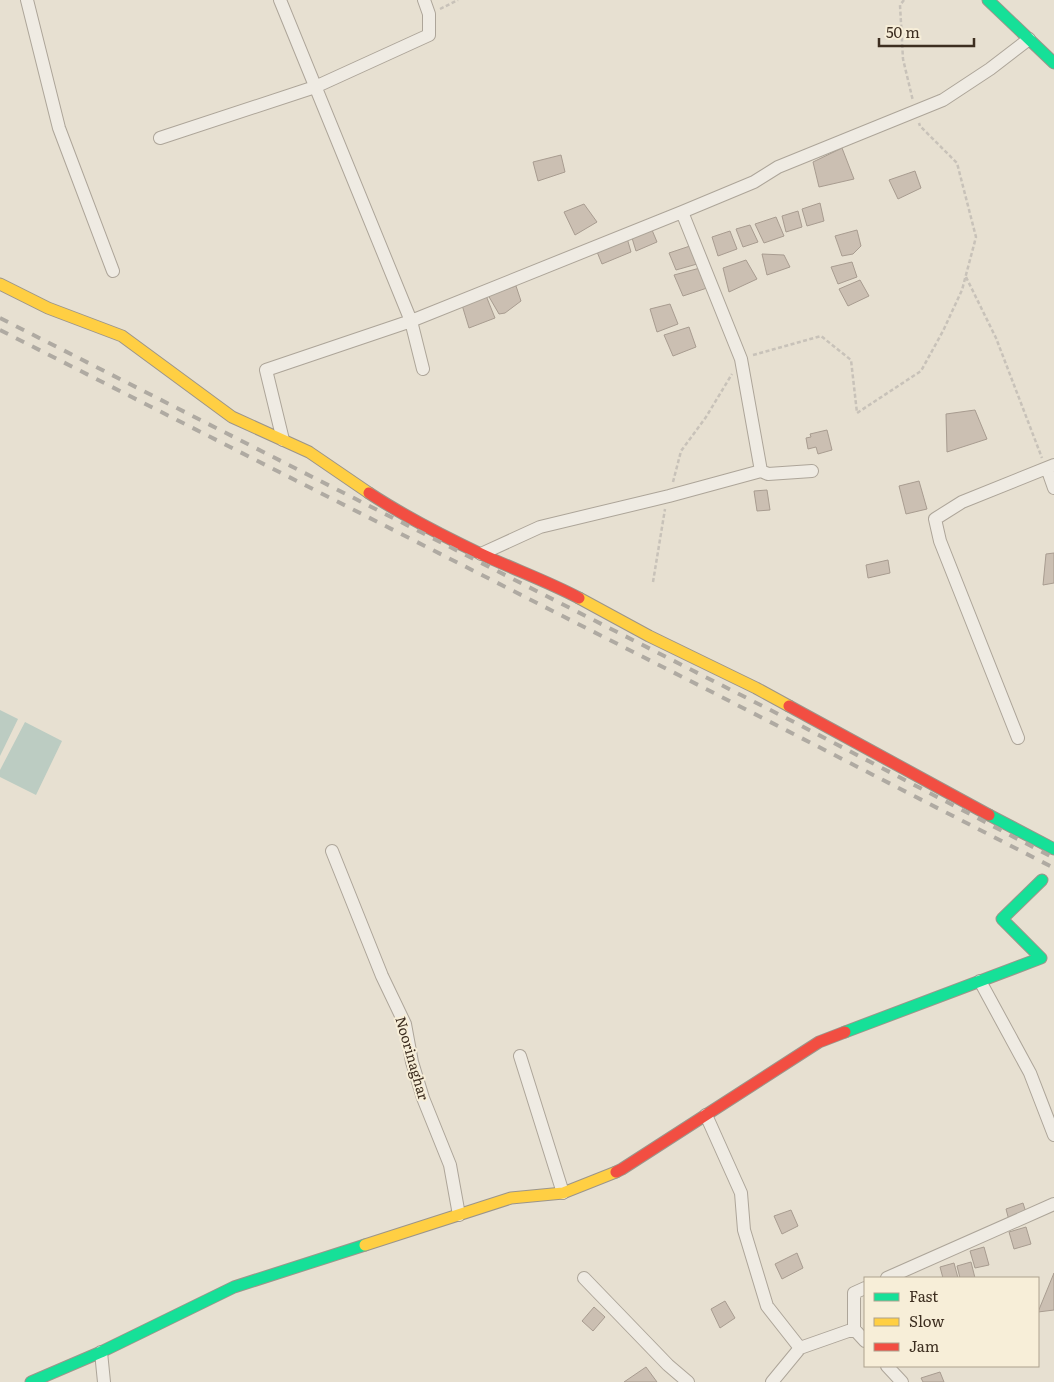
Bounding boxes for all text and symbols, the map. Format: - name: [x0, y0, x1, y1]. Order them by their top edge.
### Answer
- scale bar: [879, 15, 974, 47]
- text: 50 m: [886, 20, 920, 43]
- street label: Noorinaghar: [391, 1014, 435, 1103]
- legend: [864, 1277, 1039, 1367]
- text: Fast: [909, 1284, 938, 1307]
- text: Slow: [909, 1309, 944, 1332]
- text: Jam: [909, 1334, 940, 1357]

